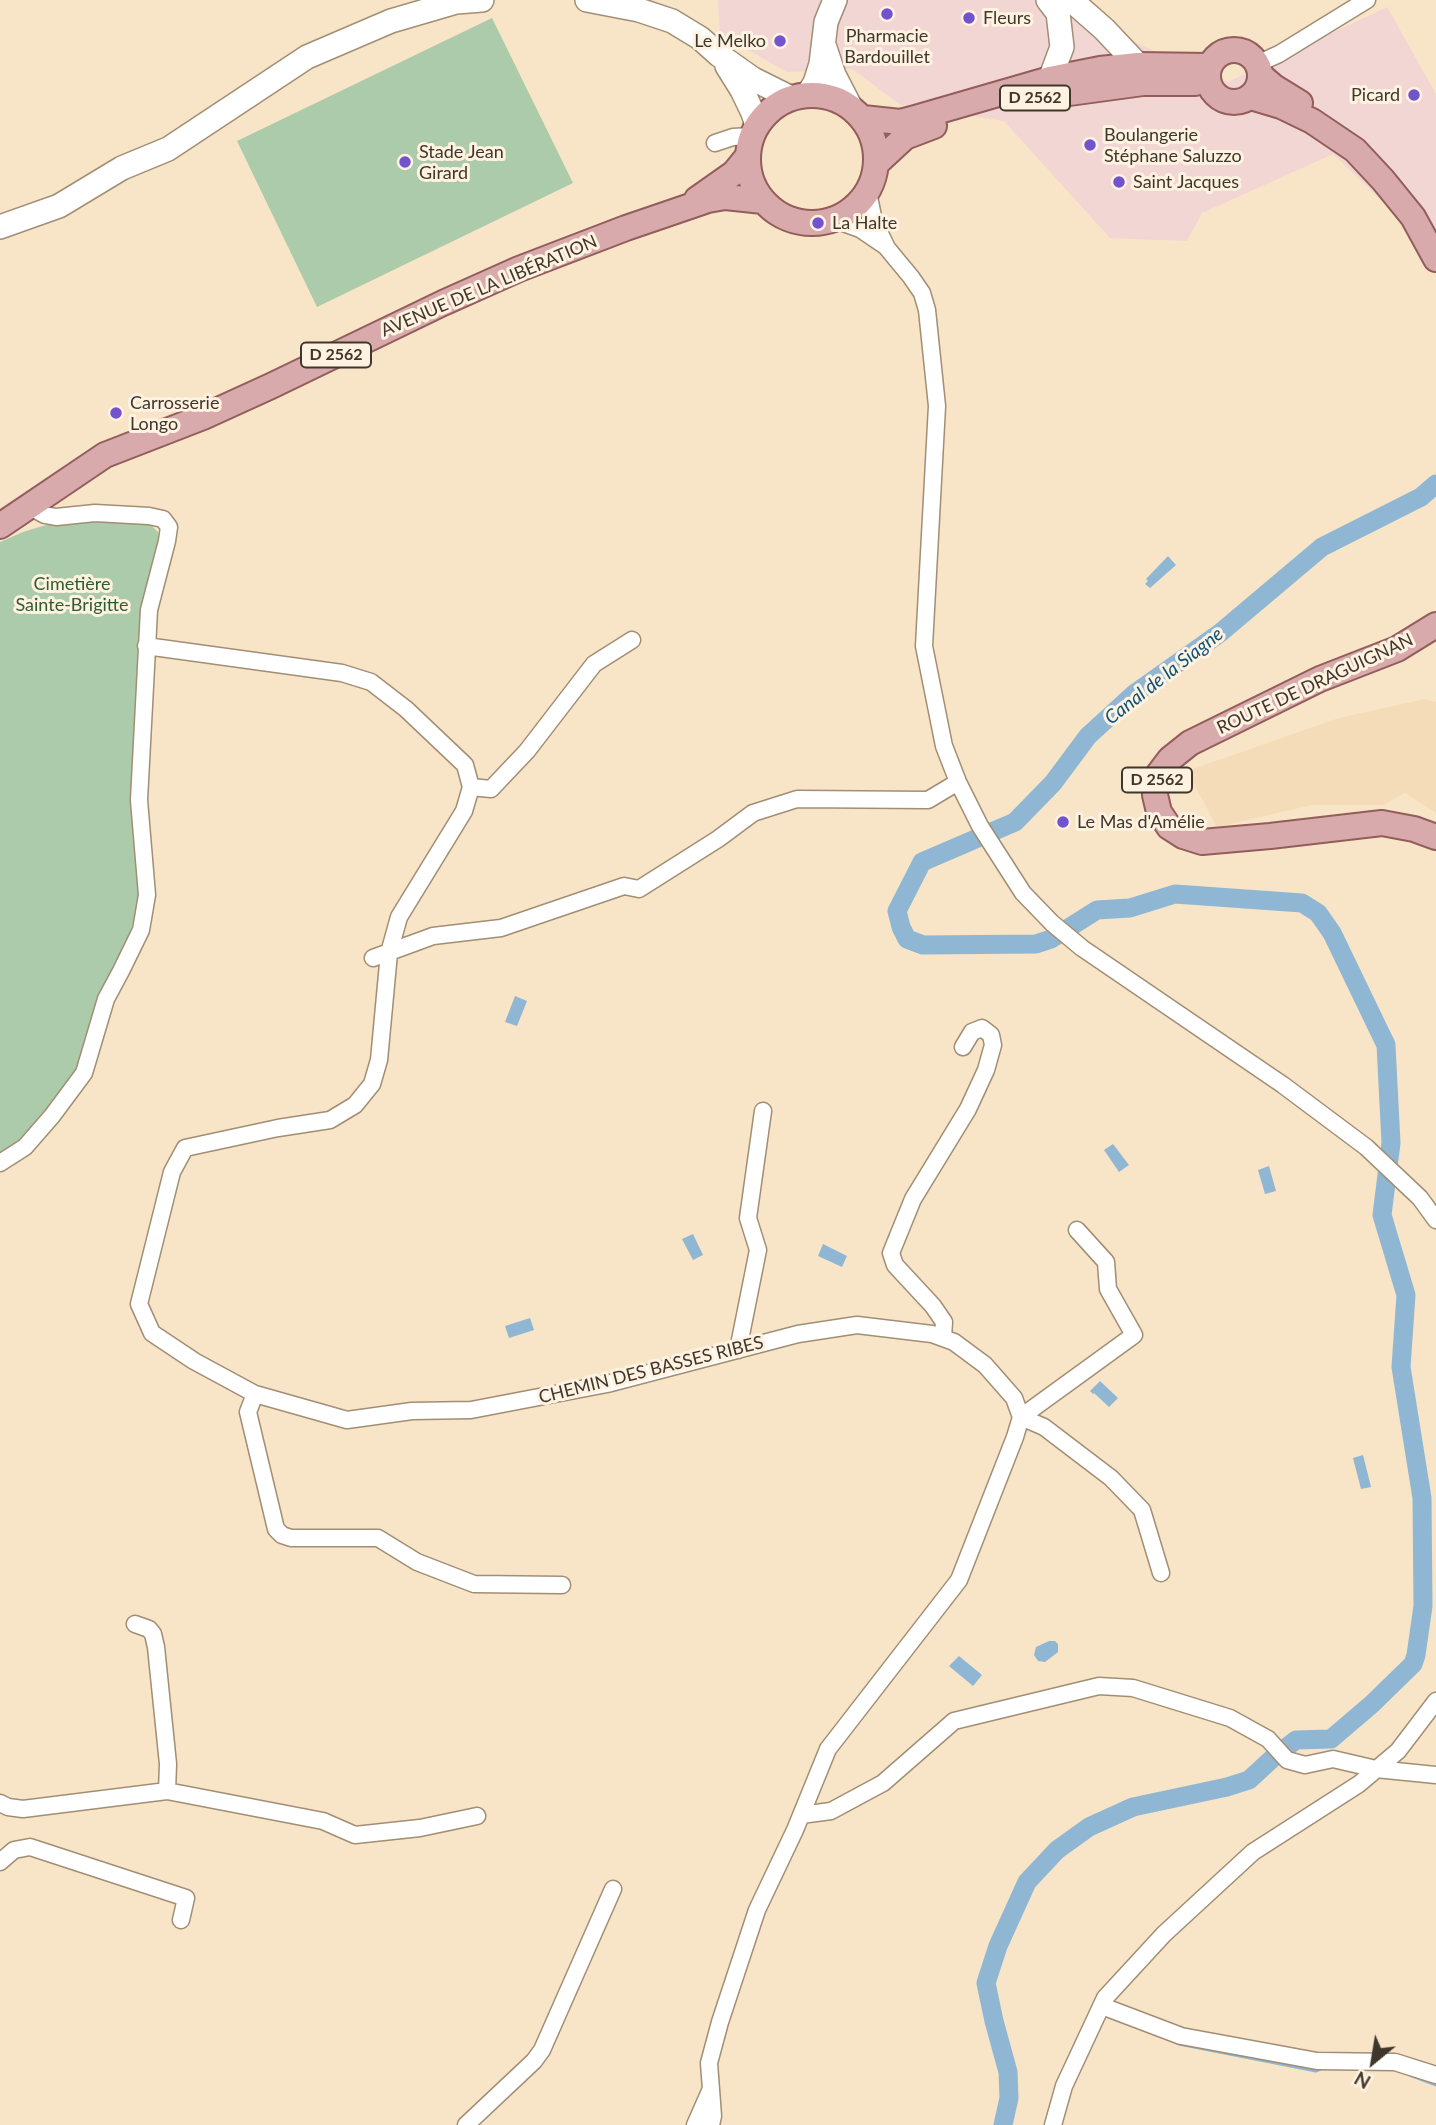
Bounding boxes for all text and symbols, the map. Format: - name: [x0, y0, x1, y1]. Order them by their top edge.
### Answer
- marker: Pharmacie Bardouillet: [879, 6, 895, 22]
- place label: Fleurs: [983, 7, 1031, 29]
- marker: Fleurs: [961, 10, 977, 26]
- place label: Pharmacie Bardouillet: [844, 25, 930, 68]
- place label: Le Melko: [694, 30, 766, 52]
- marker: Le Melko: [772, 33, 788, 49]
- place label: Picard: [1351, 84, 1400, 106]
- road number: D 2562: [1000, 86, 1070, 110]
- marker: Picard: [1406, 87, 1422, 103]
- place label: Boulangerie Stéphane Saluzzo: [1104, 124, 1242, 166]
- marker: Boulangerie Stéphane Saluzzo: [1082, 137, 1098, 153]
- place label: Stade Jean Girard: [419, 141, 504, 184]
- marker: Stade Jean Girard: [397, 154, 413, 170]
- place label: Saint Jacques: [1133, 171, 1239, 193]
- marker: Saint Jacques: [1111, 174, 1127, 190]
- place label: La Halte: [832, 212, 897, 234]
- marker: La Halte: [810, 215, 826, 231]
- street label: AVENUE DE LA LIBÉRATION: [378, 231, 600, 341]
- road number: D 2562: [301, 342, 371, 368]
- place label: Carrosserie Longo: [130, 392, 219, 434]
- marker: Carrosserie Longo: [108, 405, 124, 421]
- park label: Cimetière Sainte-Brigitte: [15, 573, 129, 616]
- water label: Canal de la Siagne: [1100, 623, 1228, 729]
- street label: ROUTE DE DRAGUIGNAN: [1213, 629, 1417, 739]
- road number: D 2562: [1122, 768, 1192, 792]
- place label: Le Mas d'Amélie: [1077, 811, 1205, 833]
- marker: Le Mas d'Amélie: [1055, 814, 1071, 830]
- street label: CHEMIN DES BASSES RIBES: [536, 1332, 766, 1408]
- north arrow: [1338, 2027, 1408, 2097]
- text: N: [1350, 2067, 1374, 2094]

